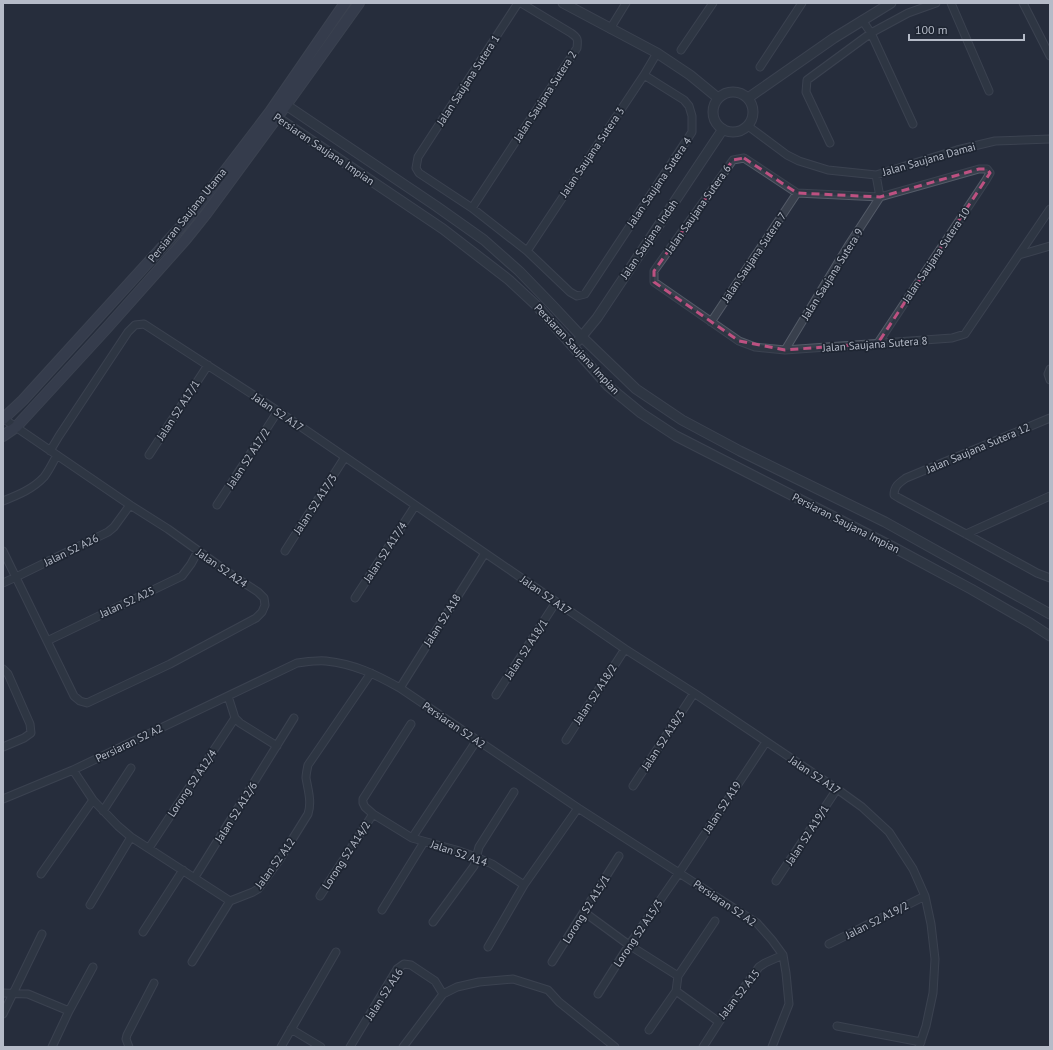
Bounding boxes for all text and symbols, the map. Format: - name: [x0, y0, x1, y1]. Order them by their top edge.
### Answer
- scale bar: [909, 16, 1024, 42]
- text: 100 m: [915, 22, 948, 37]
- street label: Jalan Saujana Sutera 1: [433, 32, 503, 129]
- street label: Jalan Saujana Sutera 2: [510, 48, 580, 145]
- street label: Jalan Saujana Sutera 3: [556, 104, 627, 200]
- street label: Persiaran Saujana Impian: [271, 110, 377, 188]
- street label: Jalan Saujana Sutera 4: [623, 134, 694, 230]
- street label: Jalan Saujana Damai: [880, 139, 977, 179]
- street label: Jalan Saujana Sutera 6: [661, 162, 734, 257]
- street label: Persiaran Saujana Utama: [145, 165, 229, 265]
- street label: Jalan Saujana Indah: [617, 197, 681, 282]
- street label: Jalan Saujana Sutera 10: [898, 205, 973, 306]
- street label: Jalan Saujana Sutera 7: [718, 209, 789, 305]
- street label: Jalan Saujana Sutera 9: [798, 226, 866, 323]
- street label: Persiaran Saujana Impian: [531, 301, 623, 397]
- street label: Jalan Saujana Sutera 8: [821, 333, 928, 355]
- street label: Jalan S2 A17/1: [153, 377, 203, 444]
- street label: Jalan S2 A17: [249, 389, 306, 434]
- street label: Jalan Saujana Sutera 12: [923, 420, 1032, 477]
- street label: Jalan S2 A17/2: [223, 425, 273, 492]
- street label: Jalan S2 A17/3: [290, 471, 340, 538]
- street label: Persiaran Saujana Impian: [790, 490, 902, 556]
- street label: Jalan S2 A17/4: [360, 519, 410, 586]
- street label: Jalan S2 A26: [40, 531, 101, 570]
- street label: Jalan S2 A24: [193, 545, 250, 591]
- street label: Jalan S2 A17: [517, 572, 574, 618]
- street label: Jalan S2 A25: [96, 583, 157, 621]
- street label: Jalan S2 A18: [420, 591, 464, 650]
- street label: Jalan S2 A18/1: [501, 616, 551, 683]
- street label: Jalan S2 A18/2: [570, 661, 620, 728]
- street label: Persiaran S2 A2: [420, 699, 488, 751]
- street label: Jalan S2 A18/3: [638, 707, 688, 774]
- street label: Persiaran S2 A2: [93, 721, 165, 765]
- street label: Lorong S2 A12/4: [164, 747, 220, 819]
- street label: Jalan S2 A17: [786, 752, 843, 797]
- street label: Jalan S2 A19: [699, 778, 744, 836]
- street label: Jalan S2 A12/6: [211, 779, 260, 846]
- street label: Jalan S2 A19/1: [782, 802, 832, 869]
- street label: Lorong S2 A14/2: [319, 818, 373, 892]
- street label: Jalan S2 A12: [251, 835, 298, 892]
- street label: Jalan S2 A14: [428, 836, 489, 869]
- street label: Lorong S2 A15/1: [559, 872, 613, 946]
- street label: Persiaran S2 A2: [691, 877, 759, 929]
- street label: Lorong S2 A15/3: [610, 897, 666, 969]
- street label: Jalan S2 A19/2: [842, 898, 911, 942]
- street label: Jalan S2 A16: [361, 965, 406, 1023]
- street label: Jalan S2 A15: [715, 966, 763, 1022]

